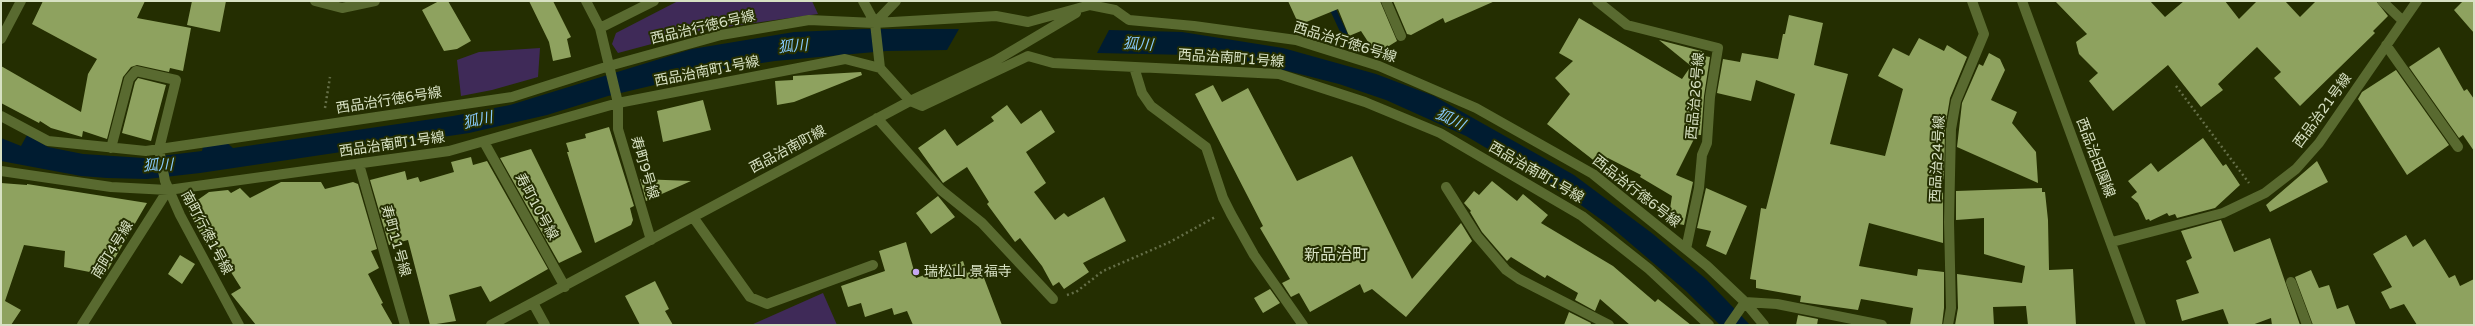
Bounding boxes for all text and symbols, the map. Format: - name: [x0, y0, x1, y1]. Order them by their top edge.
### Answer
- street label: 西品治行徳6号線: [649, 8, 757, 48]
- street label: 西品治行徳6号線: [1291, 19, 1399, 67]
- water label: 狐川: [1122, 35, 1154, 55]
- water label: 狐川: [777, 37, 809, 57]
- street label: 西品治南町1号線: [1177, 47, 1285, 71]
- street label: 西品治26号線: [1684, 52, 1708, 140]
- street label: 西品治南町1号線: [653, 54, 761, 90]
- street label: 西品治21号線: [2290, 71, 2356, 151]
- street label: 西品治行徳6号線: [335, 84, 443, 118]
- water label: 狐川: [1433, 105, 1467, 135]
- water label: 狐川: [461, 109, 495, 133]
- street label: 西品治24号線: [1927, 115, 1949, 203]
- street label: 西品治田園線: [2072, 116, 2118, 200]
- street label: 西品治南町線: [747, 123, 829, 177]
- street label: 西品治南町1号線: [338, 129, 446, 161]
- street label: 寿町9号線: [626, 135, 662, 201]
- street label: 西品治南町1号線: [1486, 139, 1586, 207]
- street label: 西品治行徳6号線: [1589, 153, 1683, 231]
- water label: 狐川: [143, 156, 173, 176]
- street label: 寿町10号線: [511, 171, 561, 243]
- street label: 南町行徳1号線: [177, 188, 235, 278]
- street label: 寿町11号線: [377, 203, 413, 279]
- street label: 南町4号線: [89, 218, 137, 282]
- district label: 新品治町: [1304, 246, 1368, 266]
- place label: 瑞松山 景福寺: [924, 264, 1012, 280]
- marker: 瑞松山 景福寺: [911, 267, 921, 277]

